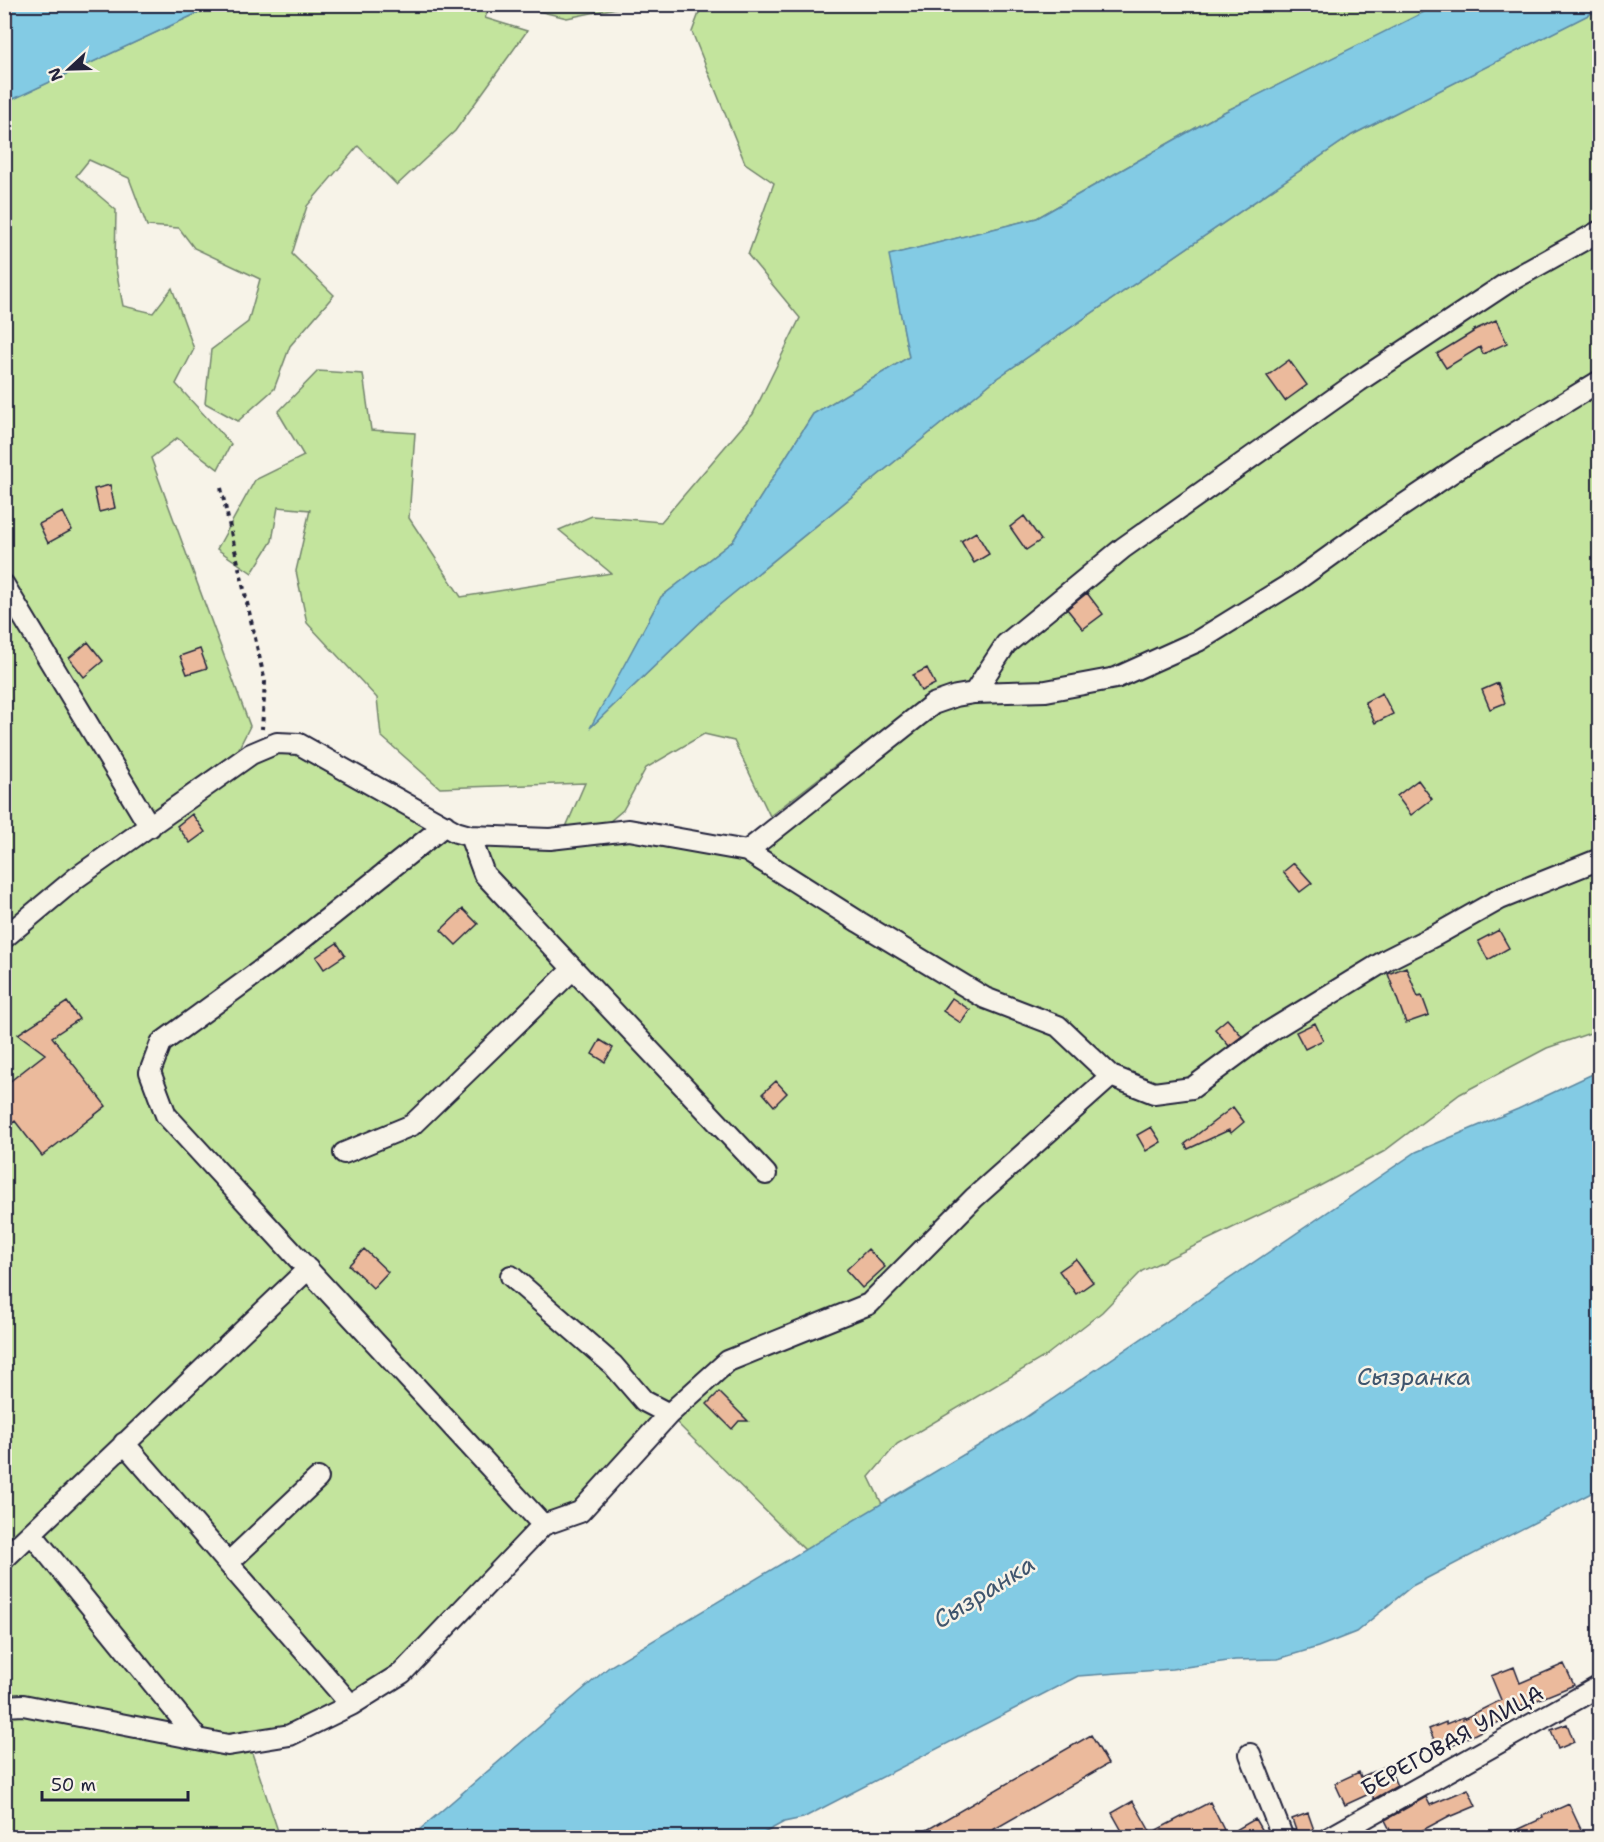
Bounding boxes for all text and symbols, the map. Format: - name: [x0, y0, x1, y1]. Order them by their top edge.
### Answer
- north arrow: [39, 39, 99, 99]
- text: N: [43, 65, 68, 84]
- water label: Сызранка: [1357, 1361, 1471, 1393]
- water label: Сызранка: [927, 1548, 1041, 1636]
- street label: БЕРЕГОВАЯ УЛИЦА: [1356, 1678, 1549, 1803]
- scale bar: [42, 1764, 188, 1802]
- text: 50 m: [51, 1773, 96, 1797]

